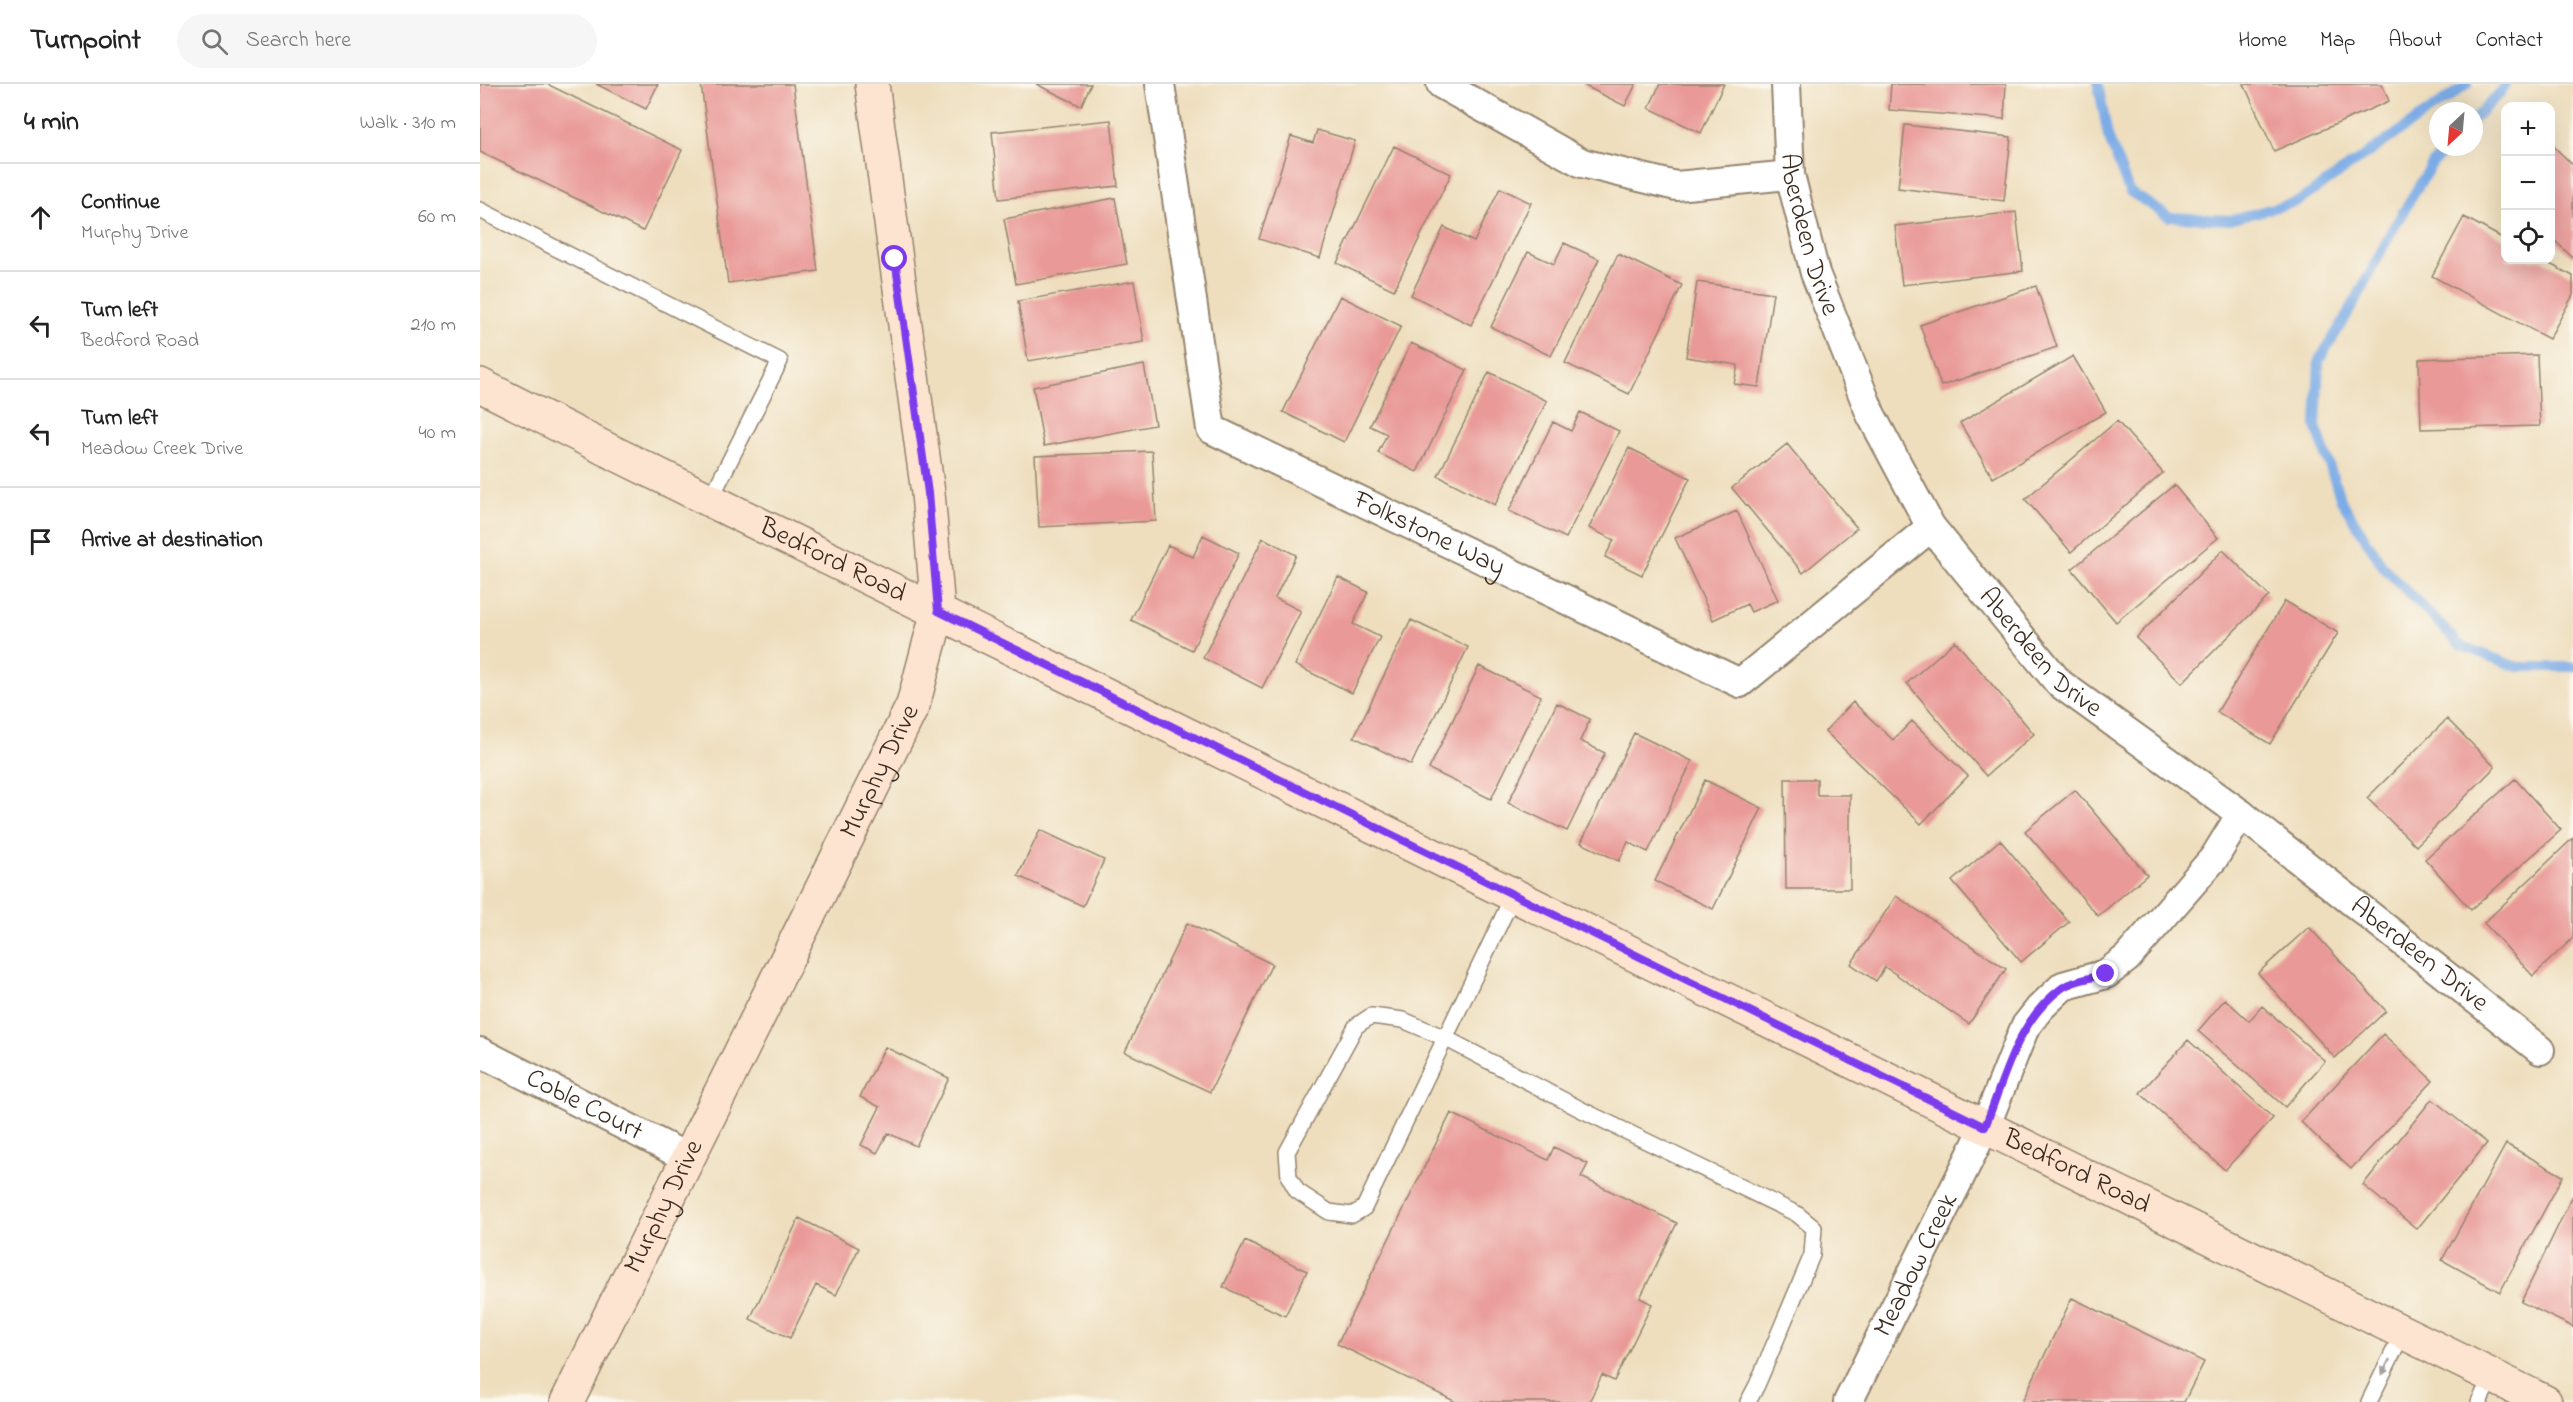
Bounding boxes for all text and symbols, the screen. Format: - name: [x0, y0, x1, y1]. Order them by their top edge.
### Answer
- search box: [177, 14, 597, 68]
- text: Turnpoint: [30, 21, 141, 62]
- icon: search: [198, 25, 231, 58]
- text: Search here: [246, 25, 351, 57]
- text: Home: [2238, 26, 2287, 56]
- text: Map: [2320, 26, 2355, 56]
- text: About: [2388, 26, 2442, 56]
- text: Contact: [2475, 26, 2543, 56]
- north arrow: [2429, 102, 2483, 156]
- map controls: [2501, 102, 2555, 264]
- button: +: [2501, 102, 2555, 156]
- text: 4 min: [24, 104, 79, 142]
- text: Walk · 310 m: [360, 109, 456, 138]
- street label: Aberdeen Drive: [1770, 152, 1850, 322]
- button: −: [2501, 156, 2555, 210]
- text: Continue: [81, 187, 160, 219]
- icon: ahead: [24, 201, 57, 234]
- text: 60 m: [418, 203, 456, 232]
- button: locate: [2501, 210, 2555, 264]
- text: Murphy Drive: [81, 219, 188, 248]
- route start: [881, 245, 907, 271]
- text: Turn left: [81, 295, 158, 327]
- icon: left: [24, 309, 57, 342]
- text: 210 m: [411, 311, 456, 340]
- text: Bedford Road: [81, 327, 199, 356]
- text: Turn left: [81, 403, 158, 435]
- icon: left: [24, 417, 57, 450]
- text: 40 m: [419, 419, 456, 448]
- text: Meadow Creek Drive: [81, 435, 243, 464]
- street label: Folkstone Way: [1346, 480, 1512, 587]
- street label: Bedford Road: [752, 507, 913, 613]
- icon: arrive: [24, 525, 57, 558]
- text: Arrive at destination: [81, 525, 263, 557]
- street label: Aberdeen Drive: [1969, 579, 2111, 728]
- street label: Murphy Drive: [830, 697, 930, 845]
- street label: Aberdeen Drive: [2341, 888, 2498, 1022]
- route end: [2092, 960, 2118, 986]
- street label: Coble Court: [519, 1059, 650, 1151]
- street label: Bedford Road: [1996, 1119, 2157, 1224]
- street label: Murphy Drive: [614, 1132, 714, 1280]
- street label: Meadow Creek: [1864, 1186, 1969, 1344]
- one-way arrow: [2381, 1359, 2390, 1376]

